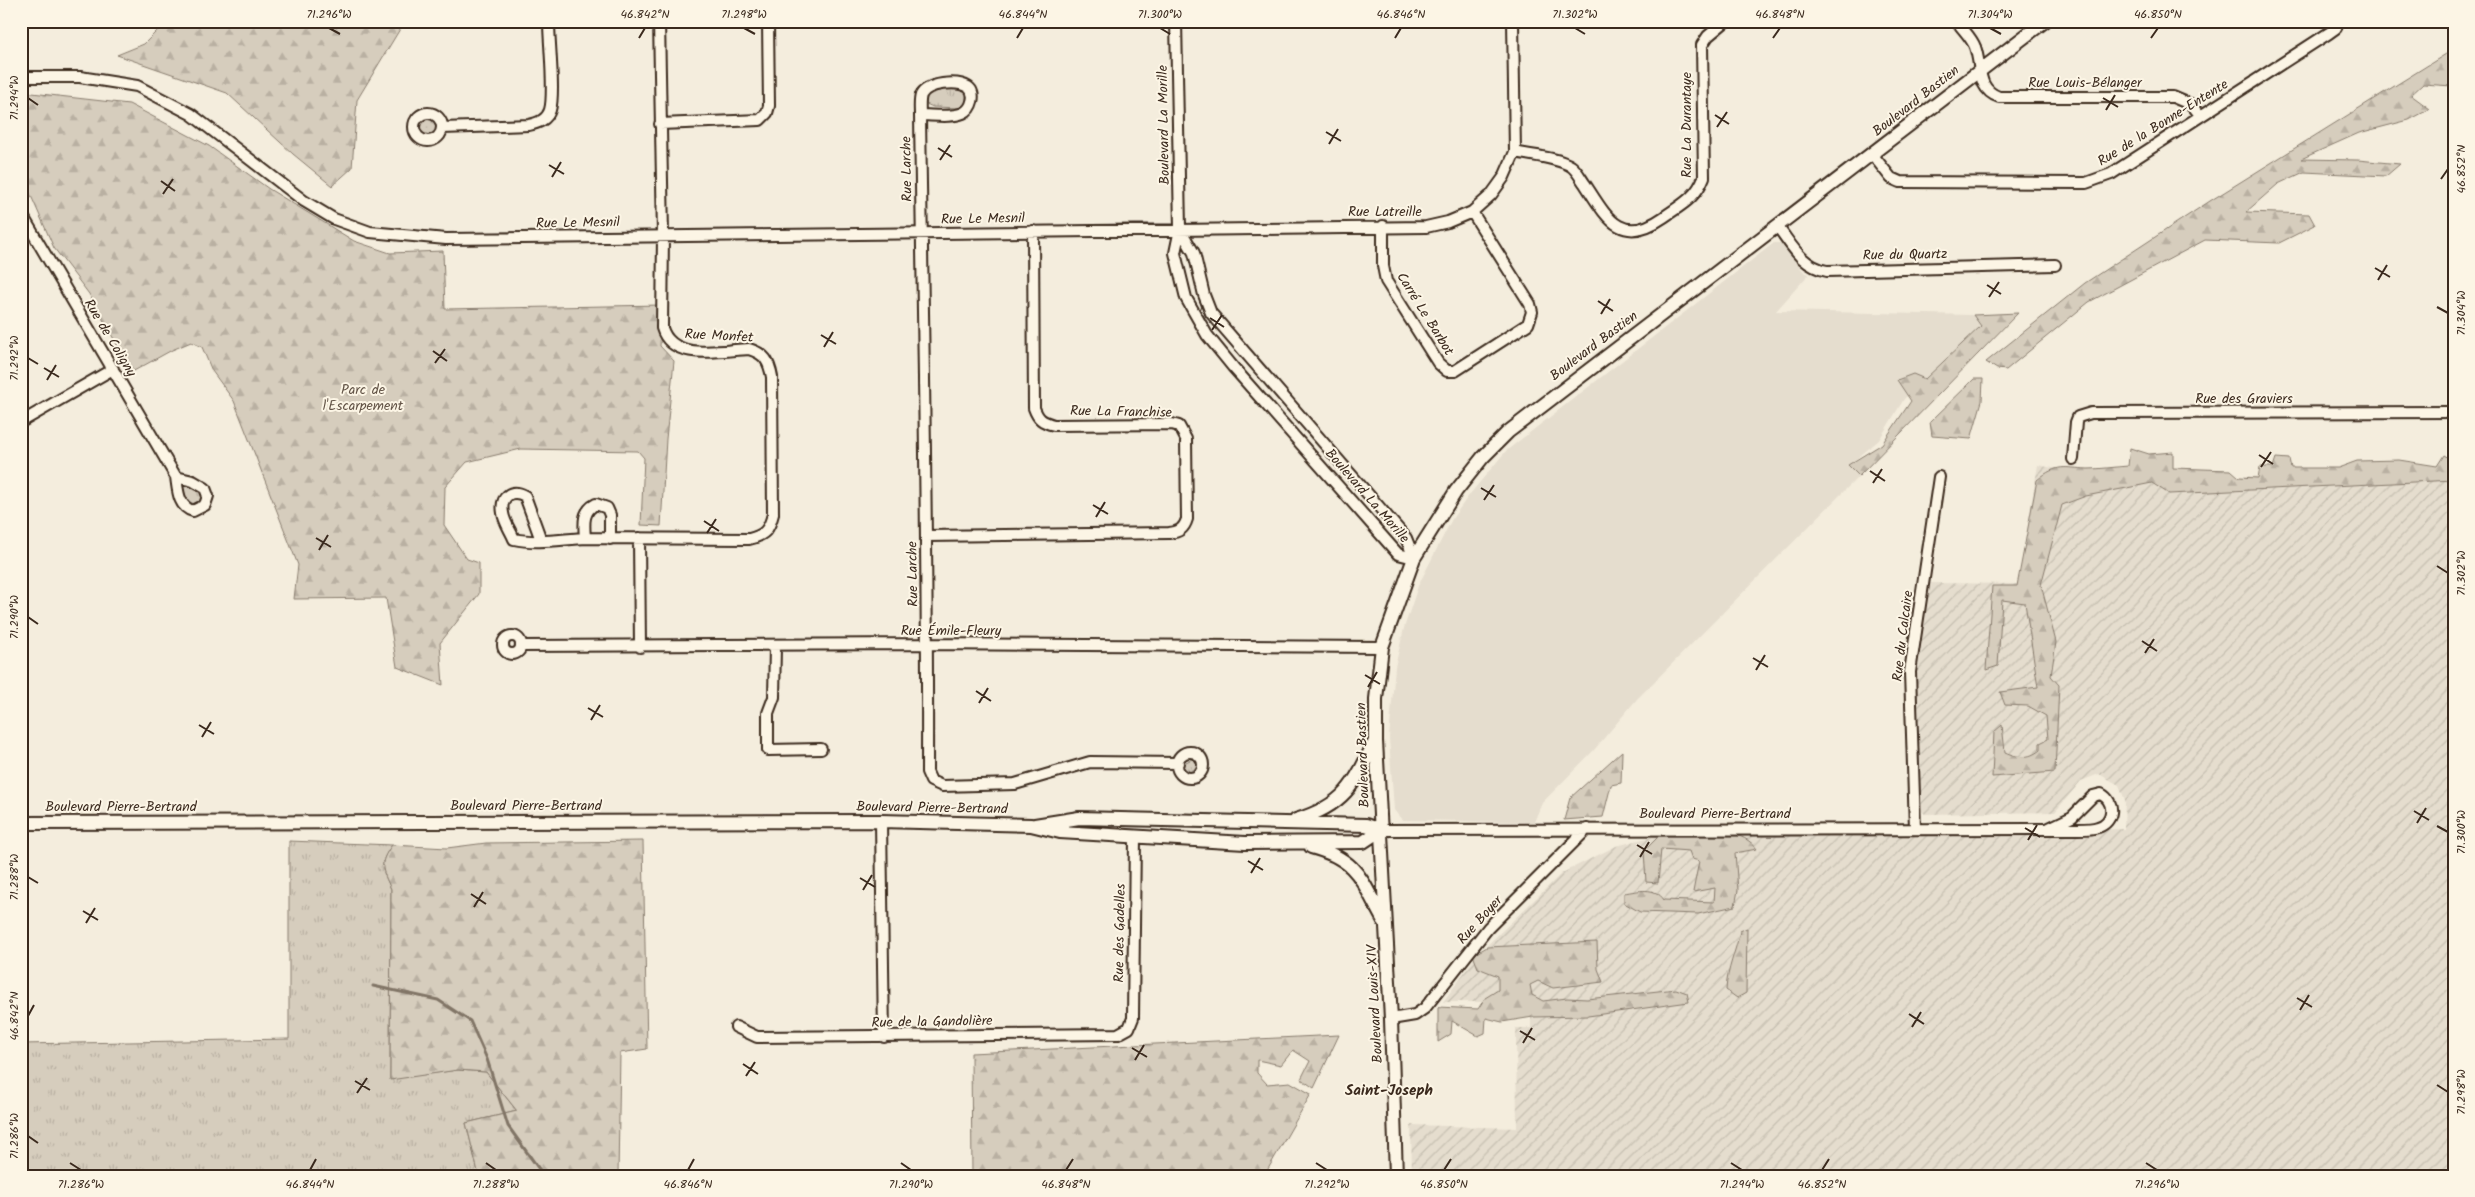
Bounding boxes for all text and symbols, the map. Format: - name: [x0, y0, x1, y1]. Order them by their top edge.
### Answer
- text: 71.296°W: [306, 5, 352, 24]
- text: 46.842°N: [620, 5, 670, 24]
- text: 71.298°W: [721, 5, 767, 24]
- text: 46.844°N: [999, 5, 1047, 24]
- text: 71.300°W: [1138, 5, 1182, 24]
- text: 46.846°N: [1377, 5, 1425, 24]
- text: 71.302°W: [1552, 5, 1598, 24]
- text: 46.848°N: [1755, 5, 1805, 24]
- text: 71.304°W: [1967, 5, 2013, 24]
- text: 46.850°N: [2134, 5, 2182, 24]
- street label: Boulevard Bastien: [1868, 60, 1964, 142]
- street label: Boulevard La Morille: [1152, 64, 1176, 185]
- street label: Rue La Durantaye: [1676, 71, 1698, 178]
- street label: Rue Louis-Bélanger: [2028, 72, 2143, 94]
- street label: Rue de la Bonne-Entente: [2093, 73, 2233, 172]
- text: 71.294°W: [5, 75, 24, 121]
- street label: Rue Larche: [895, 135, 919, 202]
- text: 46.852°N: [2452, 145, 2471, 193]
- street label: Rue Latreille: [1348, 201, 1423, 223]
- street label: Rue Le Mesnil: [941, 207, 1026, 231]
- street label: Rue Le Mesnil: [536, 211, 621, 235]
- street label: Rue du Quartz: [1862, 243, 1948, 267]
- street label: Carré Le Barbot: [1391, 268, 1460, 360]
- text: 71.304°W: [2452, 290, 2471, 336]
- street label: Rue de Coligny: [78, 295, 142, 382]
- street label: Boulevard Bastien: [1545, 305, 1643, 387]
- street label: Rue Monfet: [684, 323, 754, 349]
- text: 71.292°W: [5, 335, 24, 381]
- park label: Parc de l'Escarpement: [323, 379, 404, 417]
- street label: Rue des Graviers: [2195, 388, 2293, 410]
- street label: Rue La Franchise: [1070, 400, 1173, 424]
- street label: Boulevard La Morille: [1319, 444, 1415, 549]
- street label: Rue Larche: [901, 540, 925, 607]
- text: 71.302°W: [2452, 550, 2471, 596]
- street label: Rue du Calcaire: [1886, 589, 1920, 683]
- text: 71.290°W: [5, 595, 24, 639]
- street label: Rue Émile-Fleury: [901, 620, 1002, 642]
- street label: Boulevard Bastien: [1350, 702, 1376, 808]
- street label: Boulevard Pierre-Bertrand: [450, 795, 603, 817]
- street label: Boulevard Pierre-Bertrand: [45, 796, 198, 818]
- street label: Boulevard Pierre-Bertrand: [856, 796, 1009, 820]
- street label: Boulevard Pierre-Bertrand: [1639, 803, 1792, 825]
- text: 71.300°W: [2452, 810, 2471, 854]
- text: 71.288°W: [5, 853, 24, 901]
- street label: Rue des Gadelles: [1108, 883, 1132, 983]
- street label: Rue Boyer: [1452, 889, 1509, 950]
- street label: Boulevard Louis-XIV: [1361, 943, 1389, 1064]
- text: 46.842°N: [5, 991, 24, 1041]
- street label: Rue de la Gandolière: [871, 1010, 993, 1034]
- text: 71.298°W: [2452, 1069, 2471, 1115]
- district label: Saint-Joseph: [1345, 1079, 1433, 1103]
- text: 71.286°W: [5, 1113, 24, 1159]
- text: 71.286°W: [58, 1175, 104, 1194]
- text: 46.844°N: [286, 1175, 334, 1194]
- text: 71.288°W: [472, 1175, 520, 1194]
- text: 46.846°N: [664, 1175, 712, 1194]
- text: 71.290°W: [889, 1175, 933, 1194]
- text: 46.848°N: [1041, 1175, 1091, 1194]
- text: 71.292°W: [1304, 1175, 1350, 1194]
- text: 46.850°N: [1420, 1175, 1468, 1194]
- text: 71.294°W: [1719, 1175, 1765, 1194]
- text: 46.852°N: [1798, 1175, 1846, 1194]
- text: 71.296°W: [2134, 1175, 2180, 1194]

